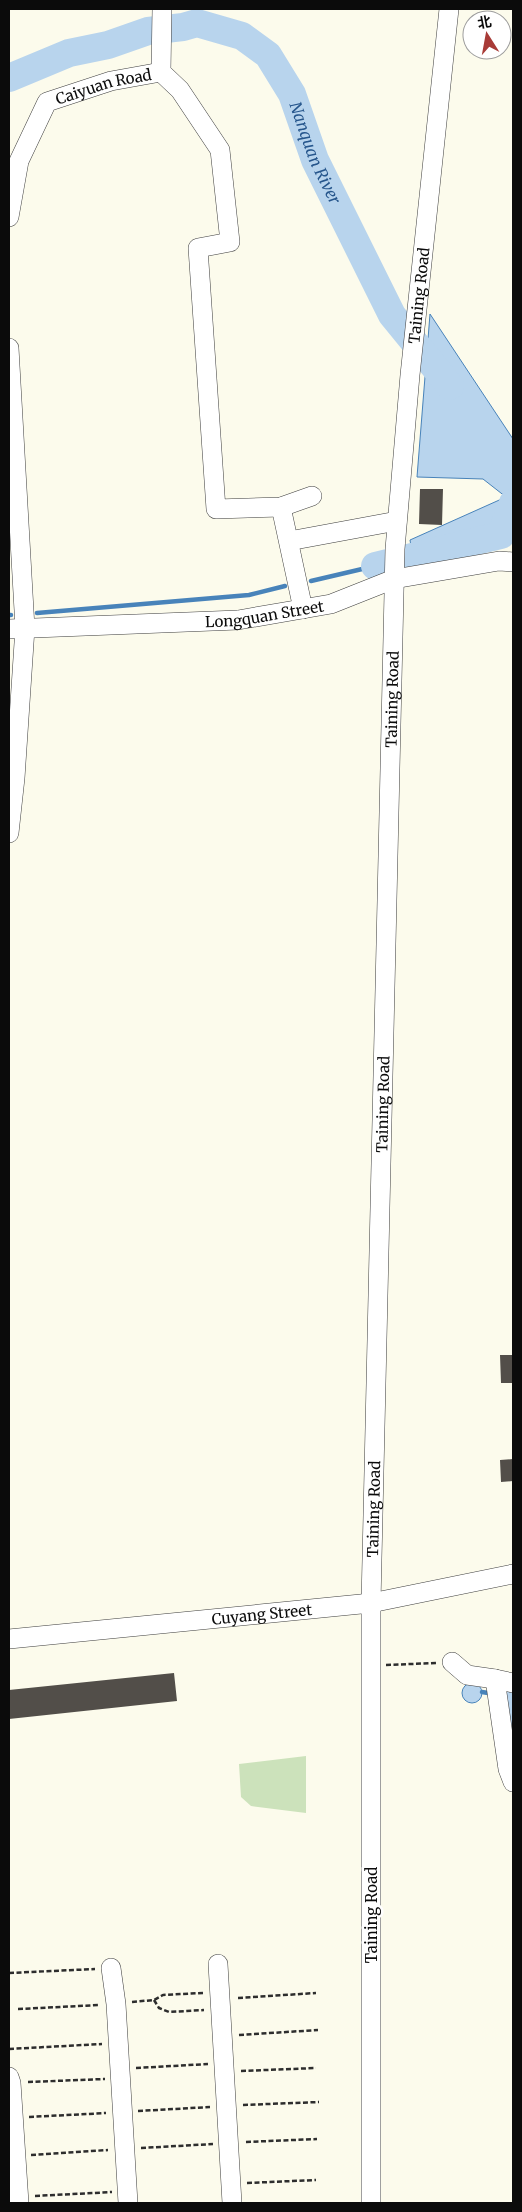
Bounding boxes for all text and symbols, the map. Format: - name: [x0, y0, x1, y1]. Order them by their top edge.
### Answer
- north arrow: [462, 10, 512, 60]
- text: 北: [476, 12, 493, 32]
- street label: Caiyuan Road: [53, 64, 153, 108]
- water label: Nanquan River: [285, 99, 345, 208]
- street label: Taining Road: [404, 246, 433, 344]
- street label: Longquan Street: [205, 596, 325, 631]
- street label: Taining Road: [381, 651, 402, 748]
- street label: Taining Road: [372, 1056, 393, 1153]
- street label: Taining Road: [363, 1460, 384, 1558]
- street label: Cuyang Street: [211, 1599, 313, 1628]
- street label: Taining Road: [362, 1867, 381, 1963]

